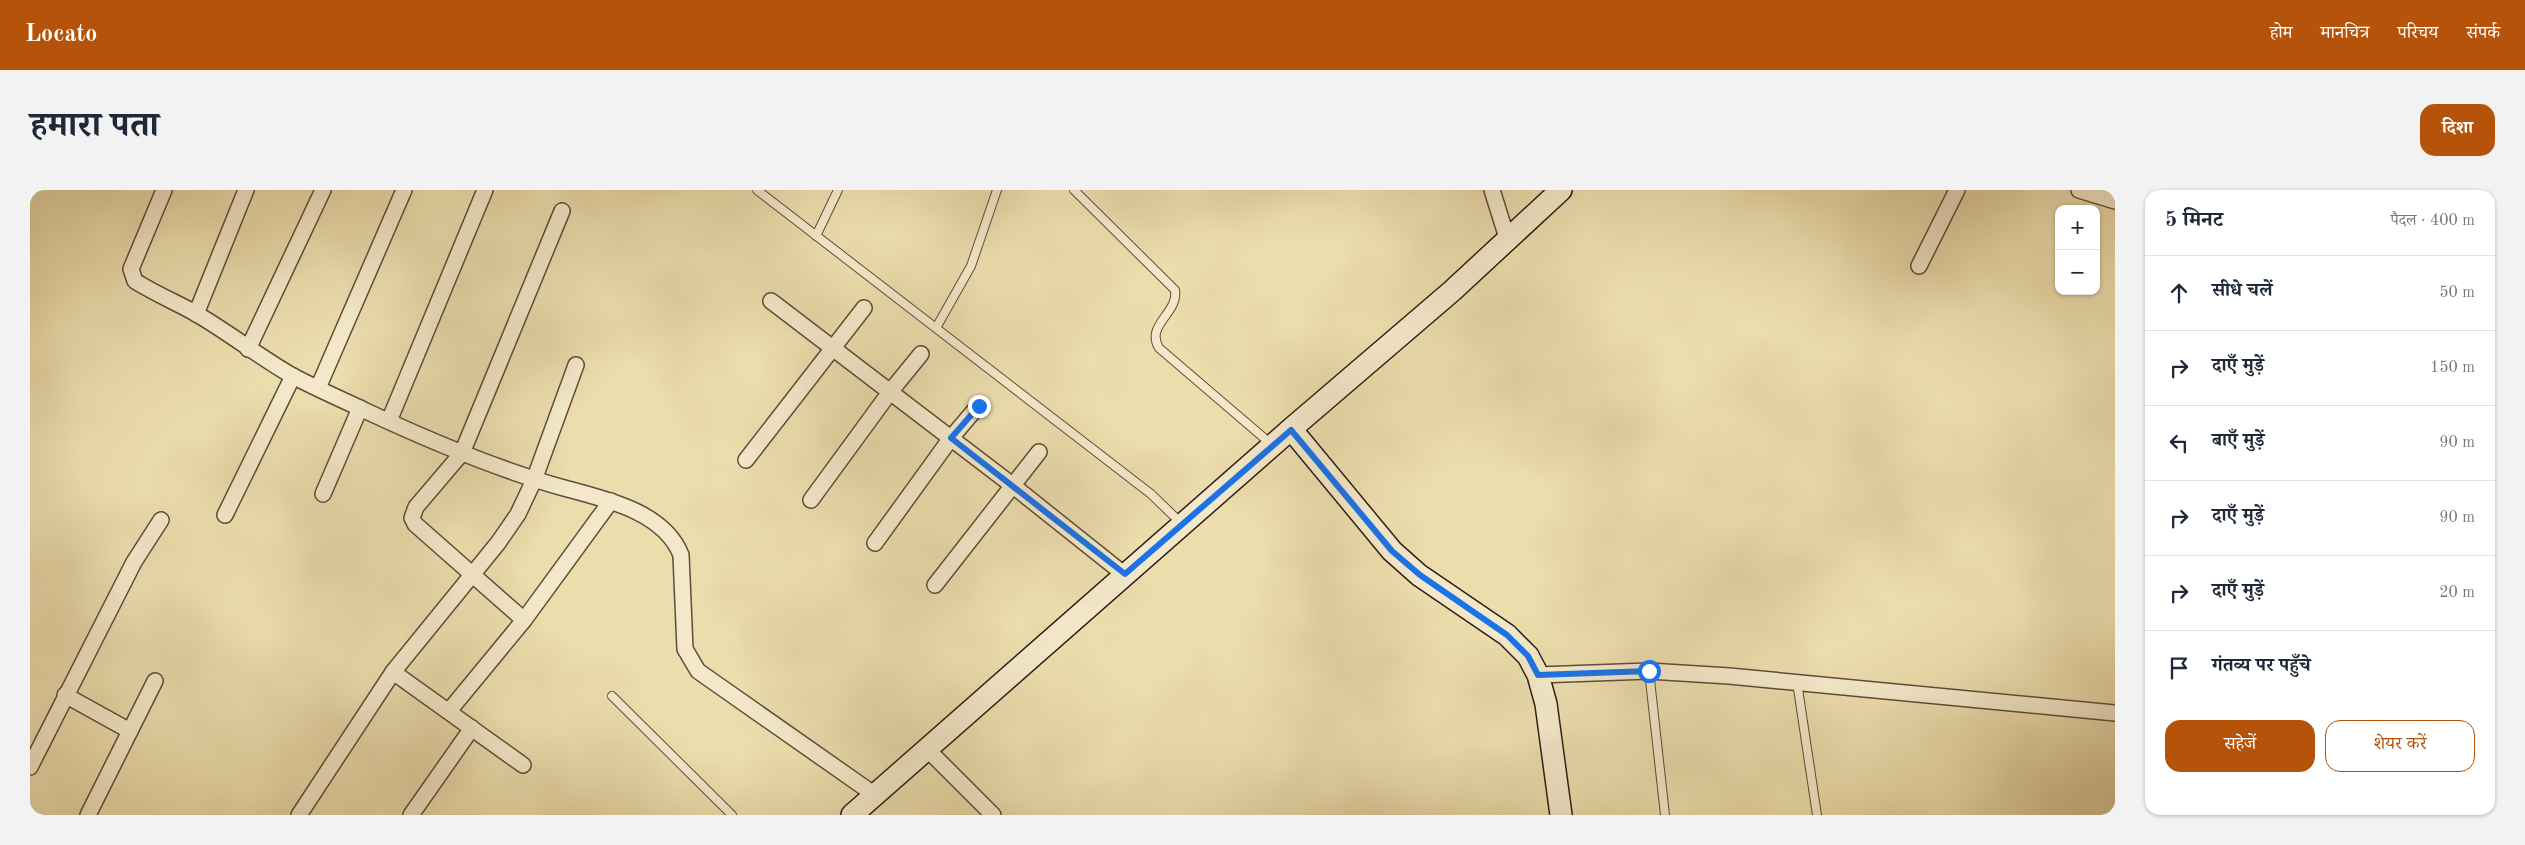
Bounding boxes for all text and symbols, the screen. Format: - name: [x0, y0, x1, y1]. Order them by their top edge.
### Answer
- text: Locato: [25, 23, 97, 47]
- text: होम: [2270, 24, 2293, 42]
- text: मानचित्र: [2321, 24, 2369, 42]
- text: परिचय: [2397, 24, 2438, 42]
- text: संपर्क: [2466, 24, 2500, 42]
- button: दिशा: [2420, 104, 2495, 156]
- text: हमारा पता: [30, 109, 159, 144]
- map controls: [2055, 205, 2100, 295]
- button: +: [2055, 205, 2100, 250]
- text: 5 मिनट: [2165, 210, 2223, 231]
- text: पैदल · 400 m: [2390, 213, 2475, 229]
- button: −: [2055, 250, 2100, 295]
- icon: ahead: [2165, 279, 2193, 307]
- text: सीधे चलें: [2212, 282, 2272, 301]
- text: 50 m: [2439, 285, 2475, 301]
- icon: right: [2165, 354, 2193, 382]
- text: दाएँ मुड़ें: [2212, 357, 2264, 376]
- text: 150 m: [2430, 360, 2475, 376]
- route end: [968, 395, 991, 418]
- icon: left: [2165, 429, 2193, 457]
- text: बाएँ मुड़ें: [2212, 432, 2264, 451]
- text: 90 m: [2439, 435, 2475, 451]
- icon: right: [2165, 504, 2193, 532]
- text: दाएँ मुड़ें: [2212, 507, 2264, 526]
- text: 90 m: [2439, 510, 2475, 526]
- icon: right: [2165, 579, 2193, 607]
- text: दाएँ मुड़ें: [2212, 582, 2264, 601]
- text: 20 m: [2439, 585, 2475, 601]
- icon: arrive: [2165, 654, 2193, 682]
- text: गंतव्य पर पहुँचे: [2212, 657, 2311, 676]
- route start: [1638, 660, 1661, 683]
- button: सहेजें: [2165, 720, 2315, 772]
- button: शेयर करें: [2325, 720, 2475, 772]

